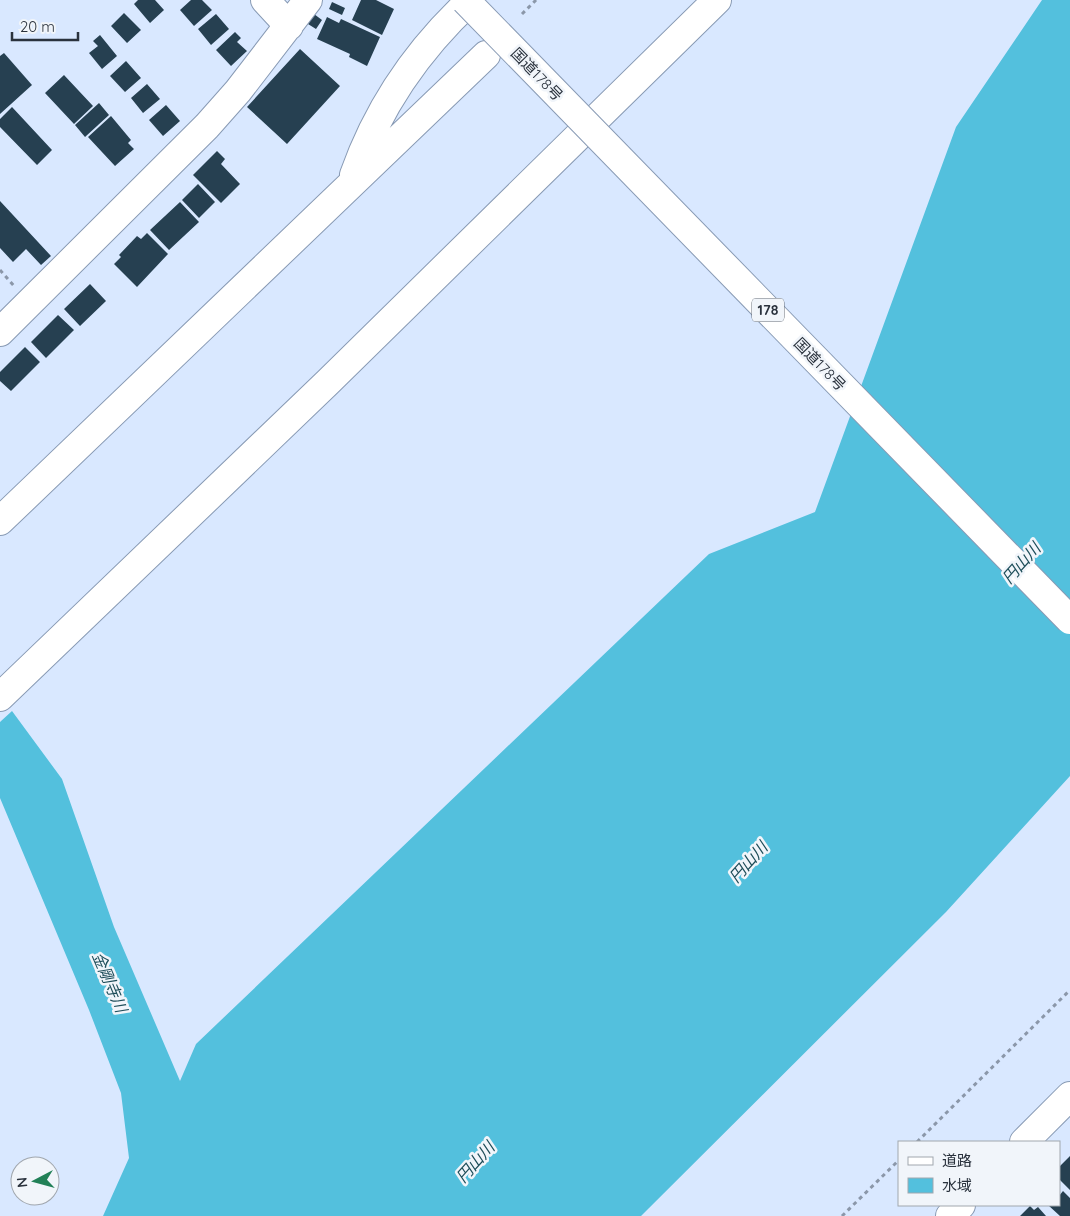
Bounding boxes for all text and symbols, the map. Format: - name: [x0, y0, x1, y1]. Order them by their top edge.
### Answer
- scale bar: [12, 10, 79, 42]
- text: 20 m: [20, 17, 55, 36]
- street label: 国道178号: [507, 44, 567, 104]
- road number: 178: [752, 298, 784, 322]
- street label: 国道178号: [790, 334, 850, 394]
- water label: 円山川: [998, 537, 1046, 588]
- water label: 円山川: [725, 836, 773, 887]
- water label: 金剛寺川: [88, 949, 132, 1017]
- water label: 円山川: [452, 1136, 500, 1187]
- legend: [898, 1141, 1060, 1206]
- text: 道路: [942, 1151, 972, 1170]
- north arrow: [10, 1156, 60, 1206]
- text: N: [13, 1176, 32, 1188]
- text: 水域: [942, 1176, 972, 1195]

